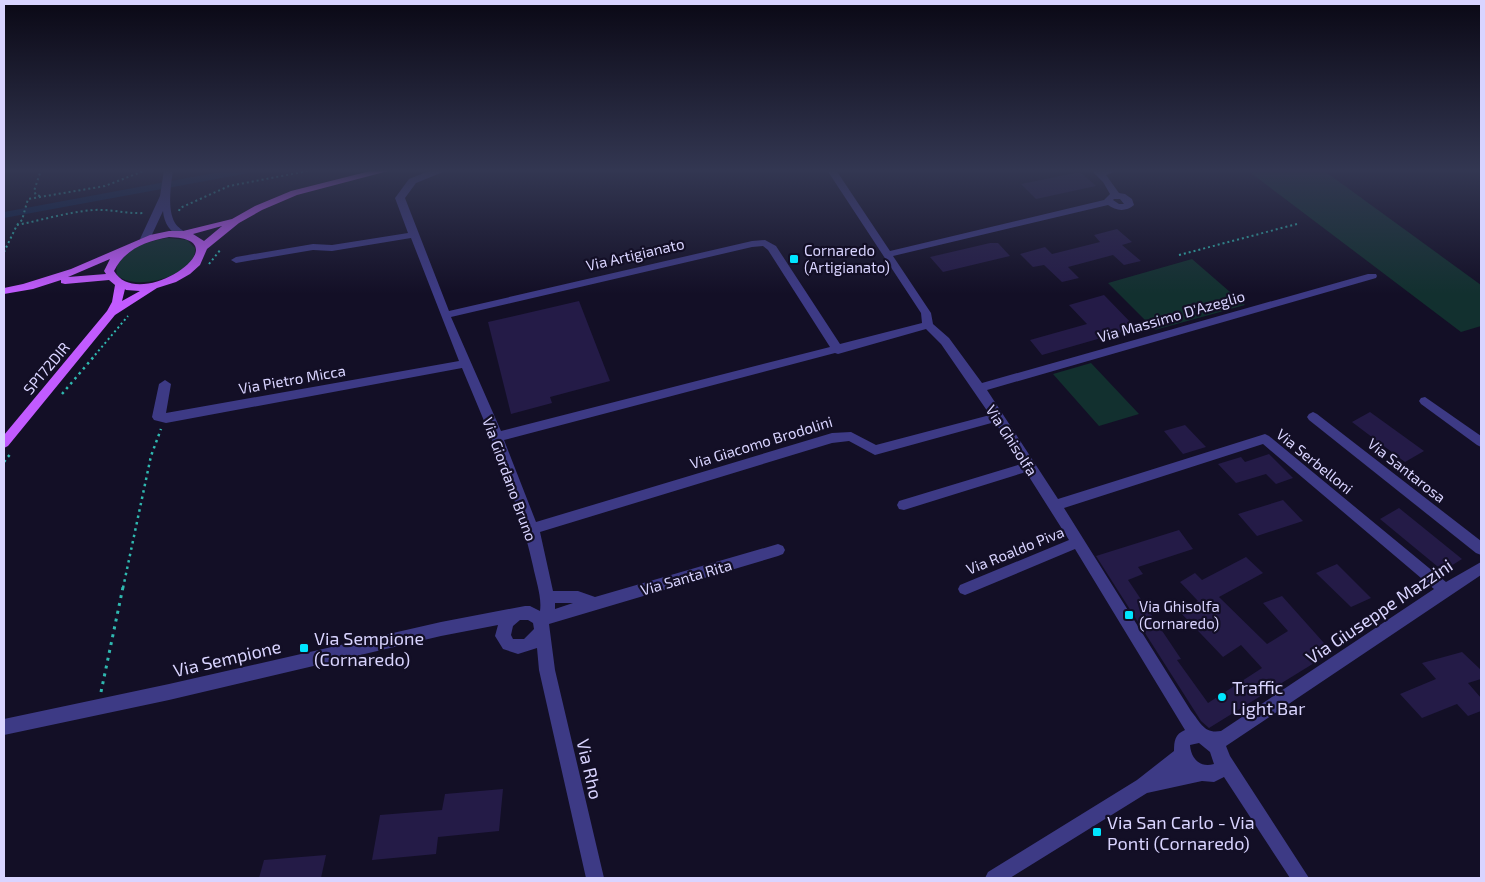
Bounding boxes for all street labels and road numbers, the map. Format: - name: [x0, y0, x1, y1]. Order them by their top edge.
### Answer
- street label: Via Artigianato: [584, 234, 686, 274]
- street label: Via Massimo D'Azeglio: [1095, 286, 1247, 346]
- street label: SP172DIR: [19, 338, 73, 398]
- street label: Via Pietro Micca: [237, 361, 347, 397]
- street label: Via Ghisolfa: [982, 401, 1042, 479]
- street label: Via Giacomo Brodolini: [688, 412, 834, 472]
- street label: Via Giordano Bruno: [479, 415, 541, 543]
- street label: Via Serbelloni: [1273, 425, 1357, 497]
- street label: Via Santarosa: [1364, 434, 1450, 506]
- street label: Via Roaldo Piva: [963, 522, 1067, 578]
- street label: Via Giuseppe Mazzini: [1301, 554, 1457, 668]
- street label: Via Santa Rita: [638, 555, 734, 599]
- street label: Via Sempione: [171, 635, 283, 681]
- street label: Via Rho: [572, 737, 608, 801]

